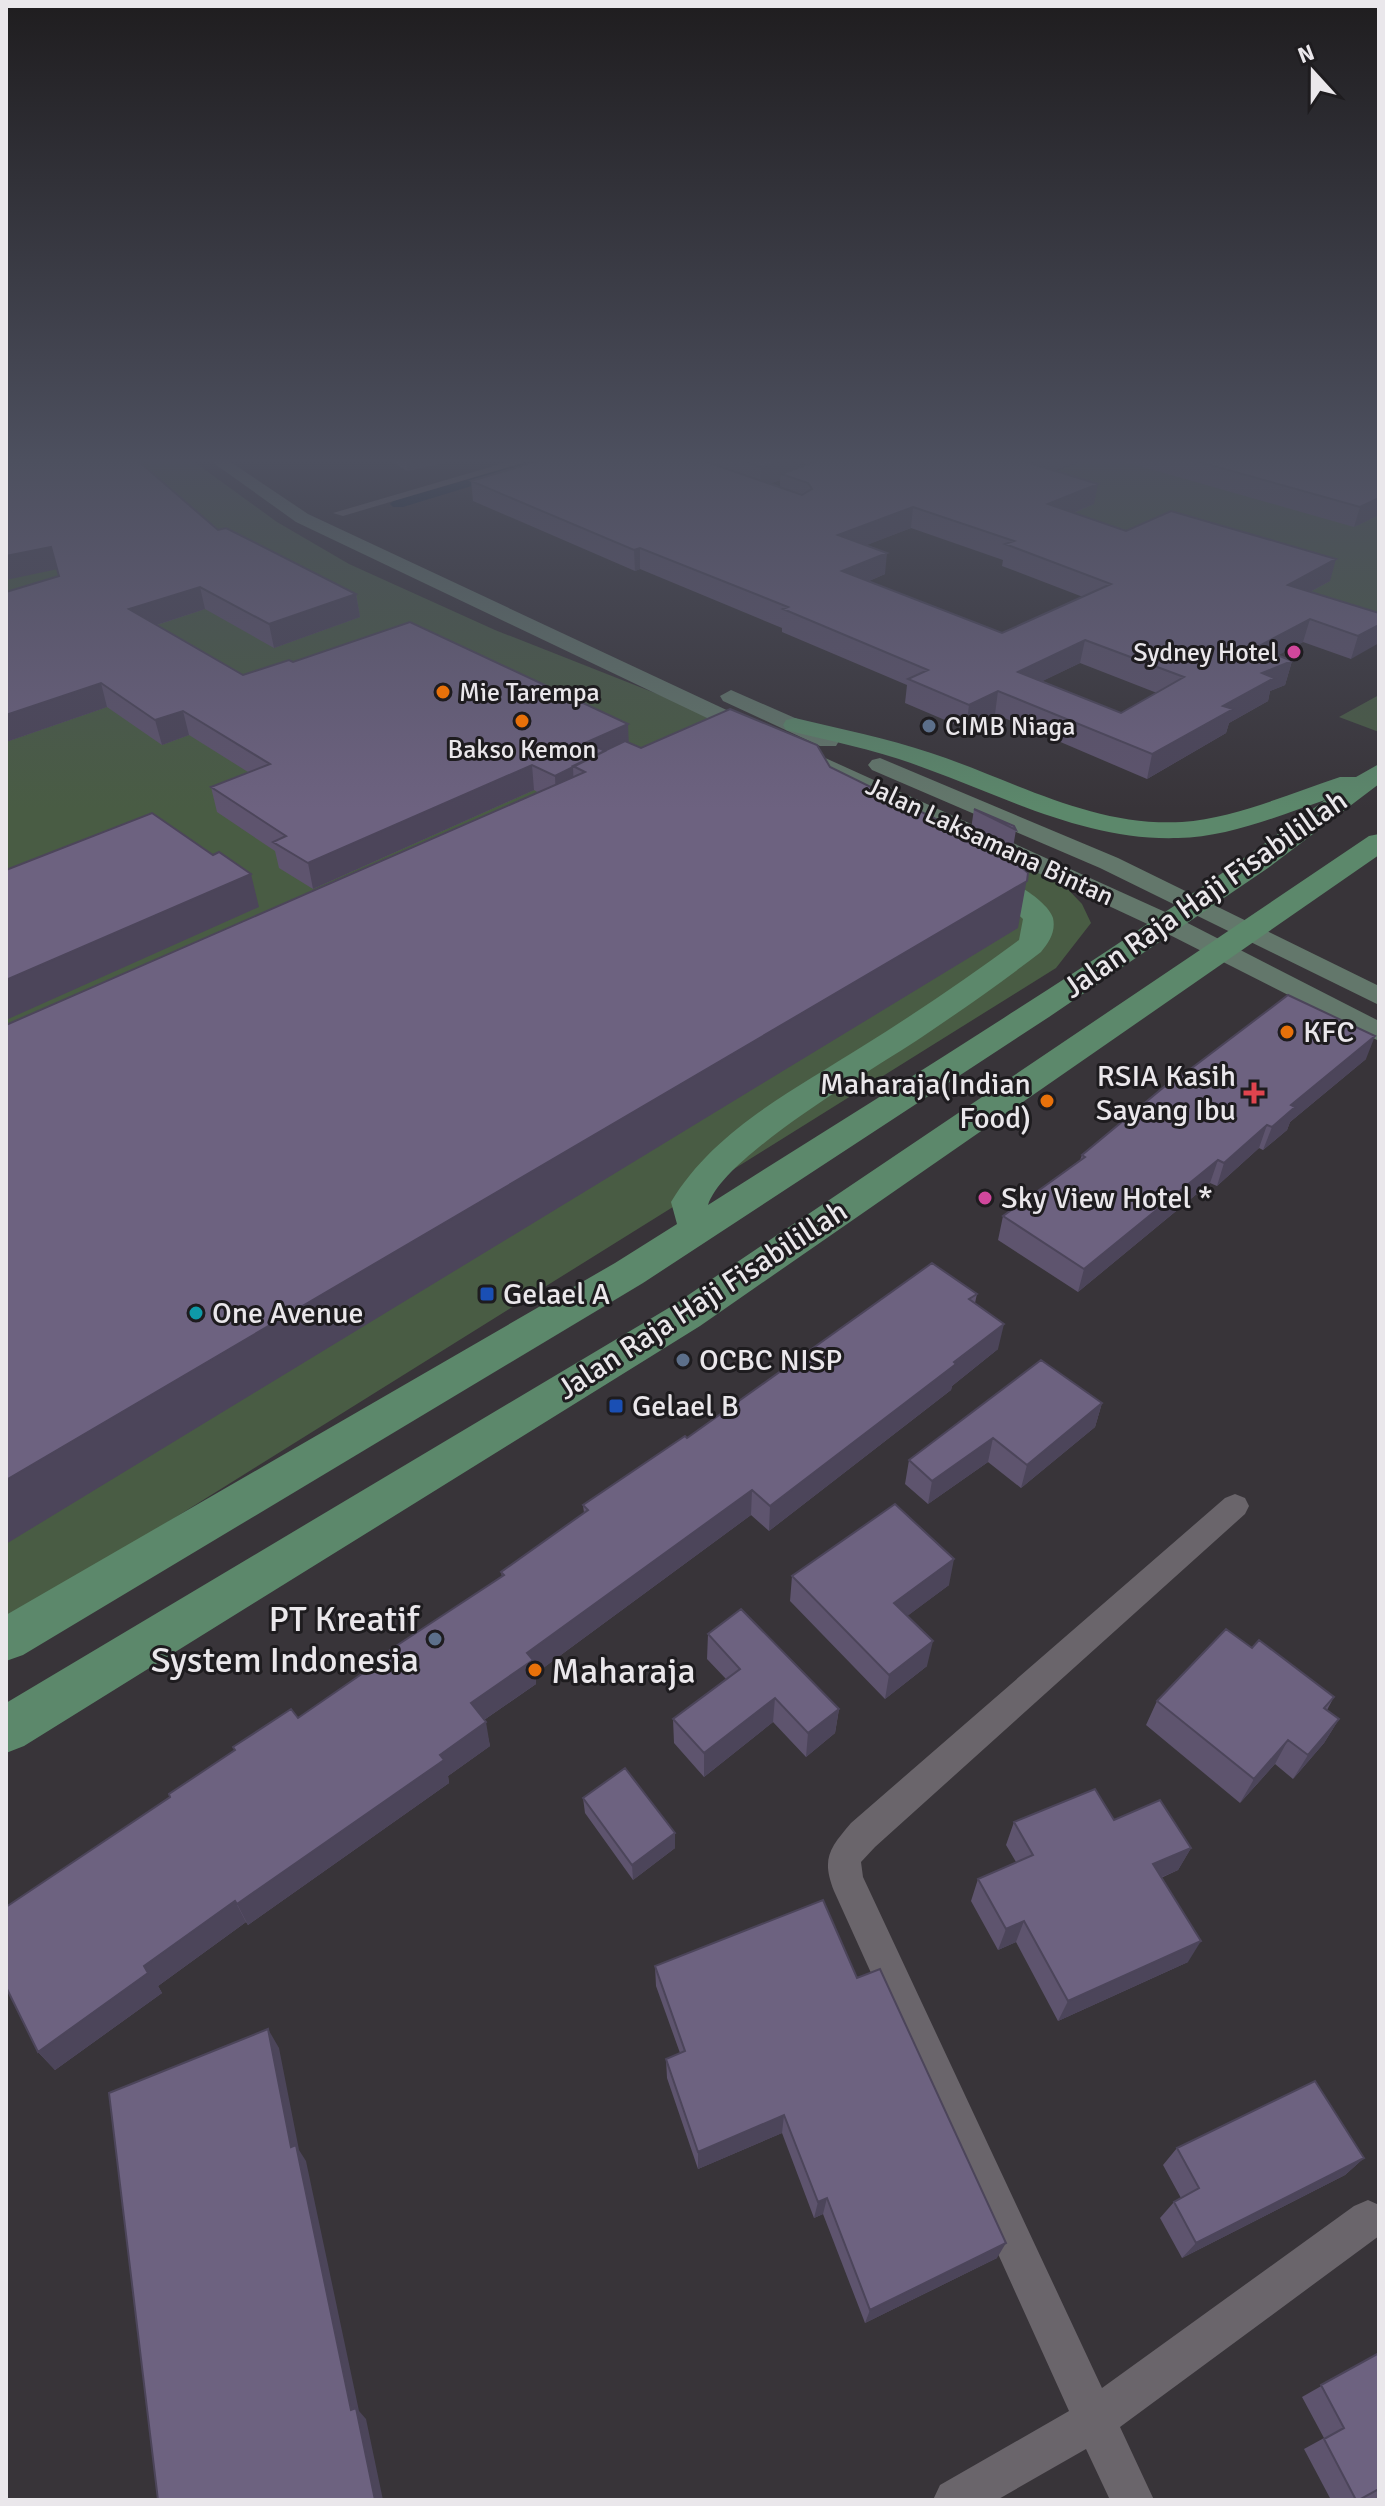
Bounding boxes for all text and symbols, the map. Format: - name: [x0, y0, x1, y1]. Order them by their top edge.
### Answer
- north arrow: [1273, 32, 1353, 112]
- text: N: [1294, 38, 1318, 69]
- place label: Sydney Hotel: [1133, 637, 1278, 669]
- marker: Sydney Hotel: [1285, 643, 1303, 661]
- place label: Mie Tarempa: [459, 677, 600, 709]
- marker: Mie Tarempa: [434, 683, 452, 701]
- place label: CIMB Niaga: [945, 711, 1075, 743]
- marker: Bakso Kemon: [513, 712, 531, 730]
- marker: CIMB Niaga: [920, 717, 938, 735]
- place label: Bakso Kemon: [447, 734, 597, 766]
- street label: Jalan Laksamana Bintan: [861, 770, 1118, 913]
- street label: Jalan Raja Haji Fisabilillah: [1056, 782, 1355, 1007]
- place label: KFC: [1303, 1014, 1355, 1051]
- marker: KFC: [1278, 1023, 1296, 1041]
- place label: RSIA Kasih Sayang Ibu: [1096, 1058, 1236, 1129]
- place label: Maharaja(Indian Food): [820, 1066, 1031, 1137]
- marker: RSIA Kasih Sayang Ibu: [1243, 1082, 1265, 1104]
- marker: Maharaja(Indian Food): [1038, 1092, 1056, 1110]
- place label: Sky View Hotel *: [1001, 1180, 1213, 1217]
- marker: Sky View Hotel *: [976, 1189, 994, 1207]
- street label: Jalan Raja Haji Fisabilillah: [550, 1193, 854, 1408]
- place label: Gelael A: [503, 1276, 610, 1313]
- marker: Gelael A: [478, 1285, 496, 1303]
- place label: One Avenue: [212, 1295, 364, 1332]
- marker: One Avenue: [187, 1304, 205, 1322]
- place label: OCBC NISP: [699, 1342, 842, 1379]
- marker: OCBC NISP: [674, 1351, 692, 1369]
- place label: Gelael B: [632, 1388, 739, 1425]
- marker: Gelael B: [607, 1397, 625, 1415]
- place label: PT Kreatif System Indonesia: [151, 1597, 421, 1683]
- marker: PT Kreatif System Indonesia: [426, 1630, 444, 1648]
- place label: Maharaja: [551, 1649, 696, 1694]
- marker: Maharaja: [526, 1661, 544, 1679]

